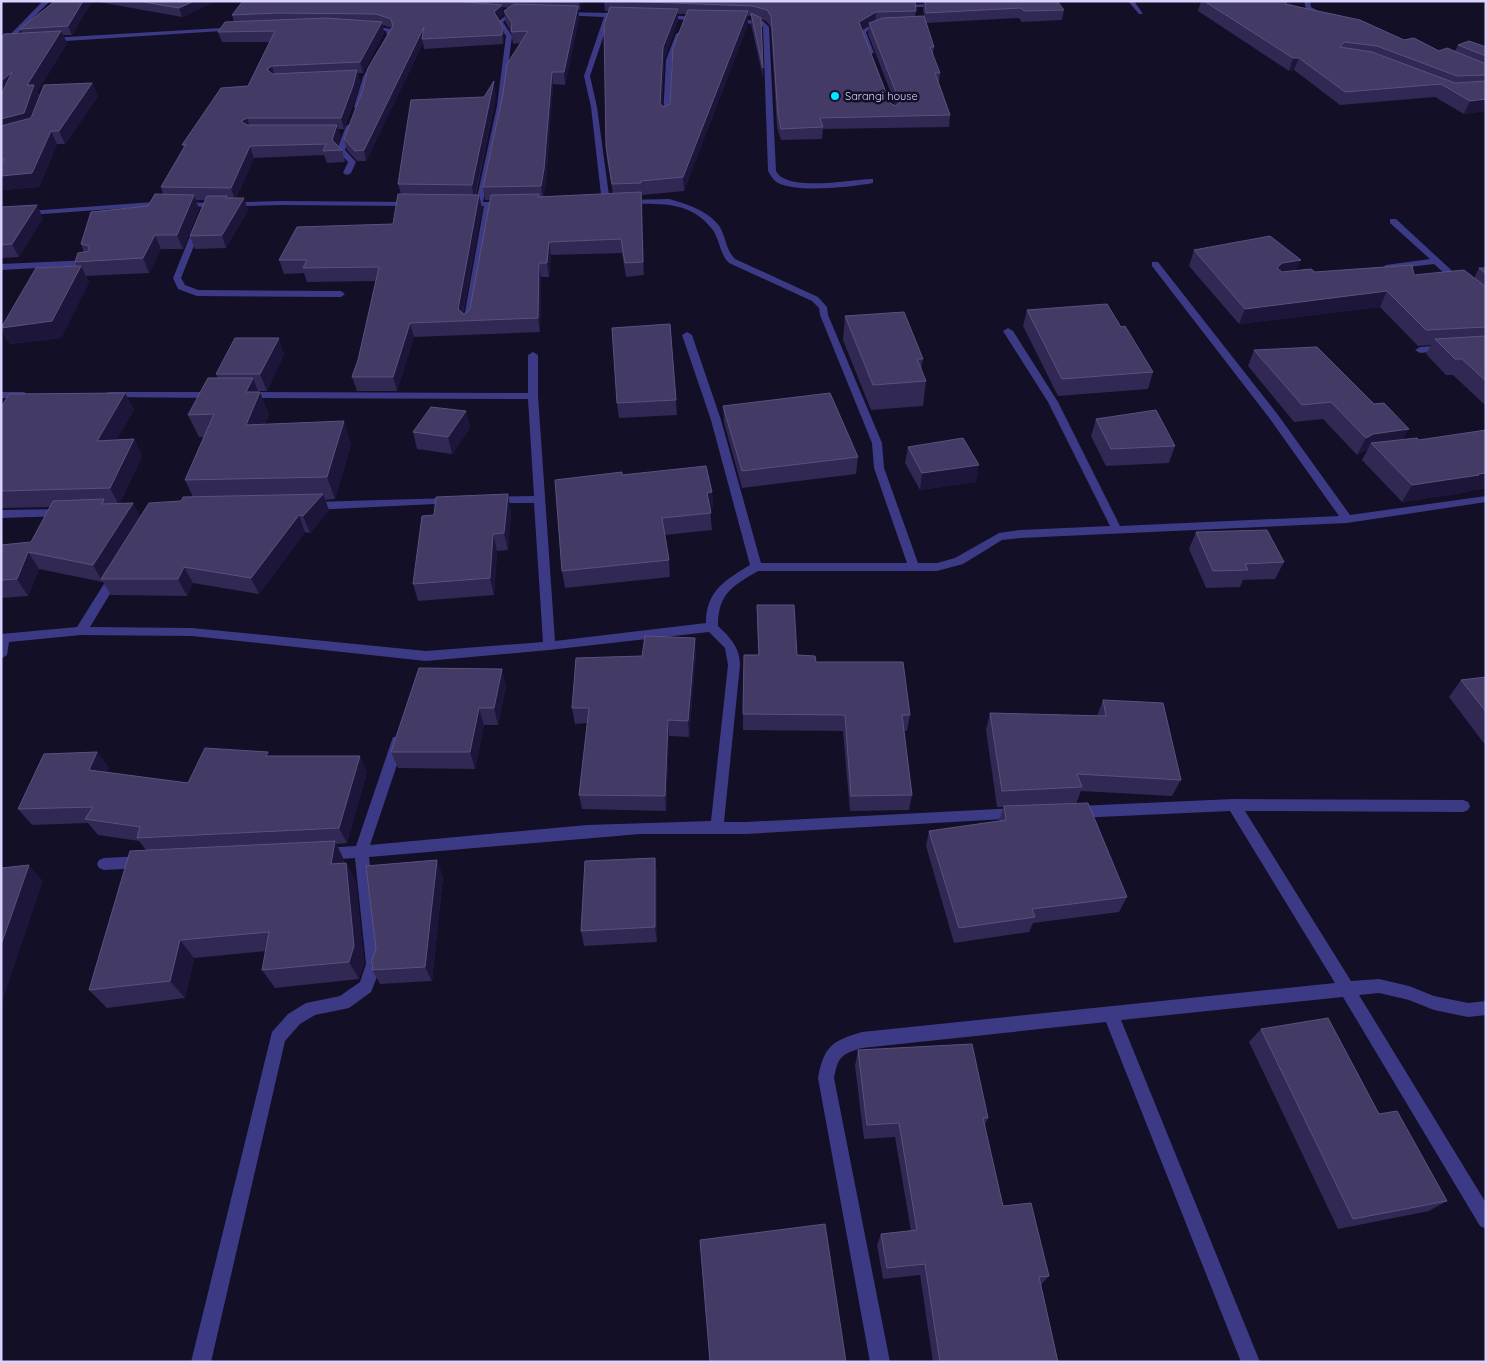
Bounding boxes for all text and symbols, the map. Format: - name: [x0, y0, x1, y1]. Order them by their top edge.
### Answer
- place label: Sarangi house: [845, 89, 918, 103]
- marker: Sarangi house: [829, 90, 841, 102]

